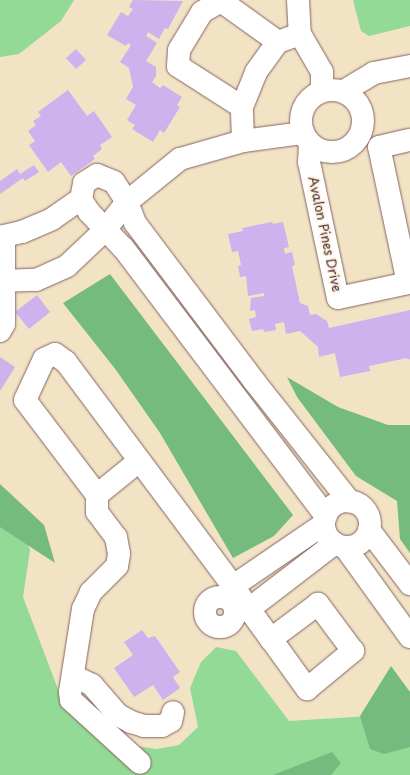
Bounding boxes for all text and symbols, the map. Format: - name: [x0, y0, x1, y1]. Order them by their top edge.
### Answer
- street label: Avalon Pines Drive: [305, 174, 345, 294]

